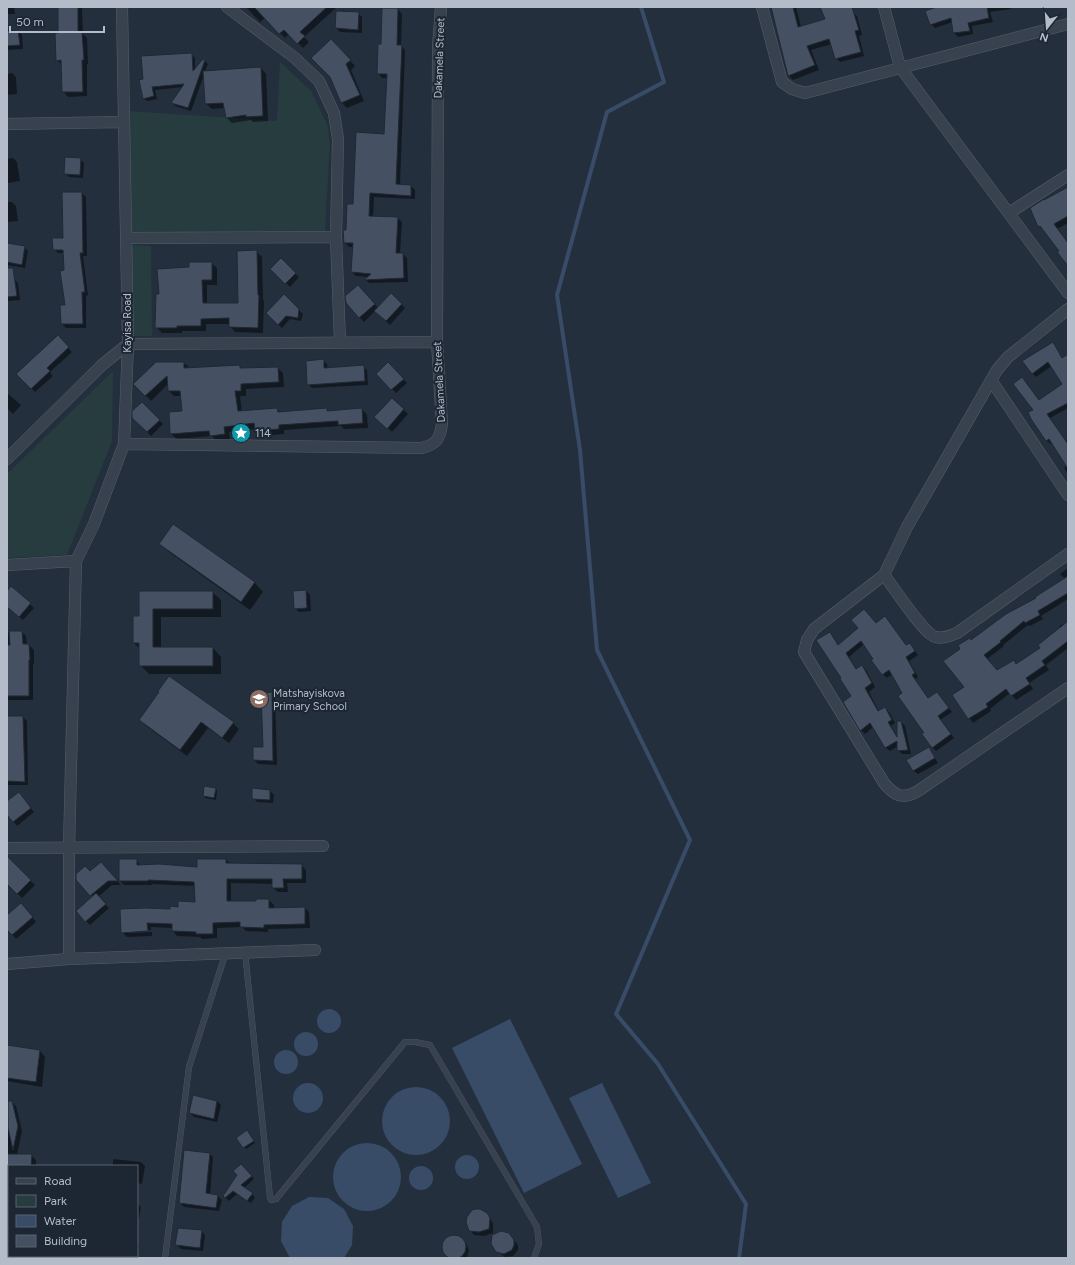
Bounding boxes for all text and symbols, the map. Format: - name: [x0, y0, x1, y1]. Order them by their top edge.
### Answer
- scale bar: [10, 8, 104, 34]
- north arrow: [1027, 8, 1067, 48]
- text: 50 m: [16, 15, 44, 29]
- street label: Dakamela Street: [432, 17, 447, 99]
- text: N: [1038, 30, 1050, 45]
- street label: Kayisa Road: [121, 293, 134, 353]
- street label: Dakamela Street: [431, 341, 448, 423]
- place icon: 114: [230, 422, 252, 444]
- place label: 114: [255, 427, 271, 440]
- place label: Matshayiskova Primary School: [273, 687, 347, 713]
- school or university icon: Matshayiskova Primary School: [248, 688, 270, 710]
- legend: [8, 1165, 138, 1257]
- text: Road: [44, 1174, 72, 1188]
- text: Park: [44, 1194, 67, 1208]
- text: Water: [44, 1214, 76, 1228]
- text: Building: [44, 1234, 87, 1248]

